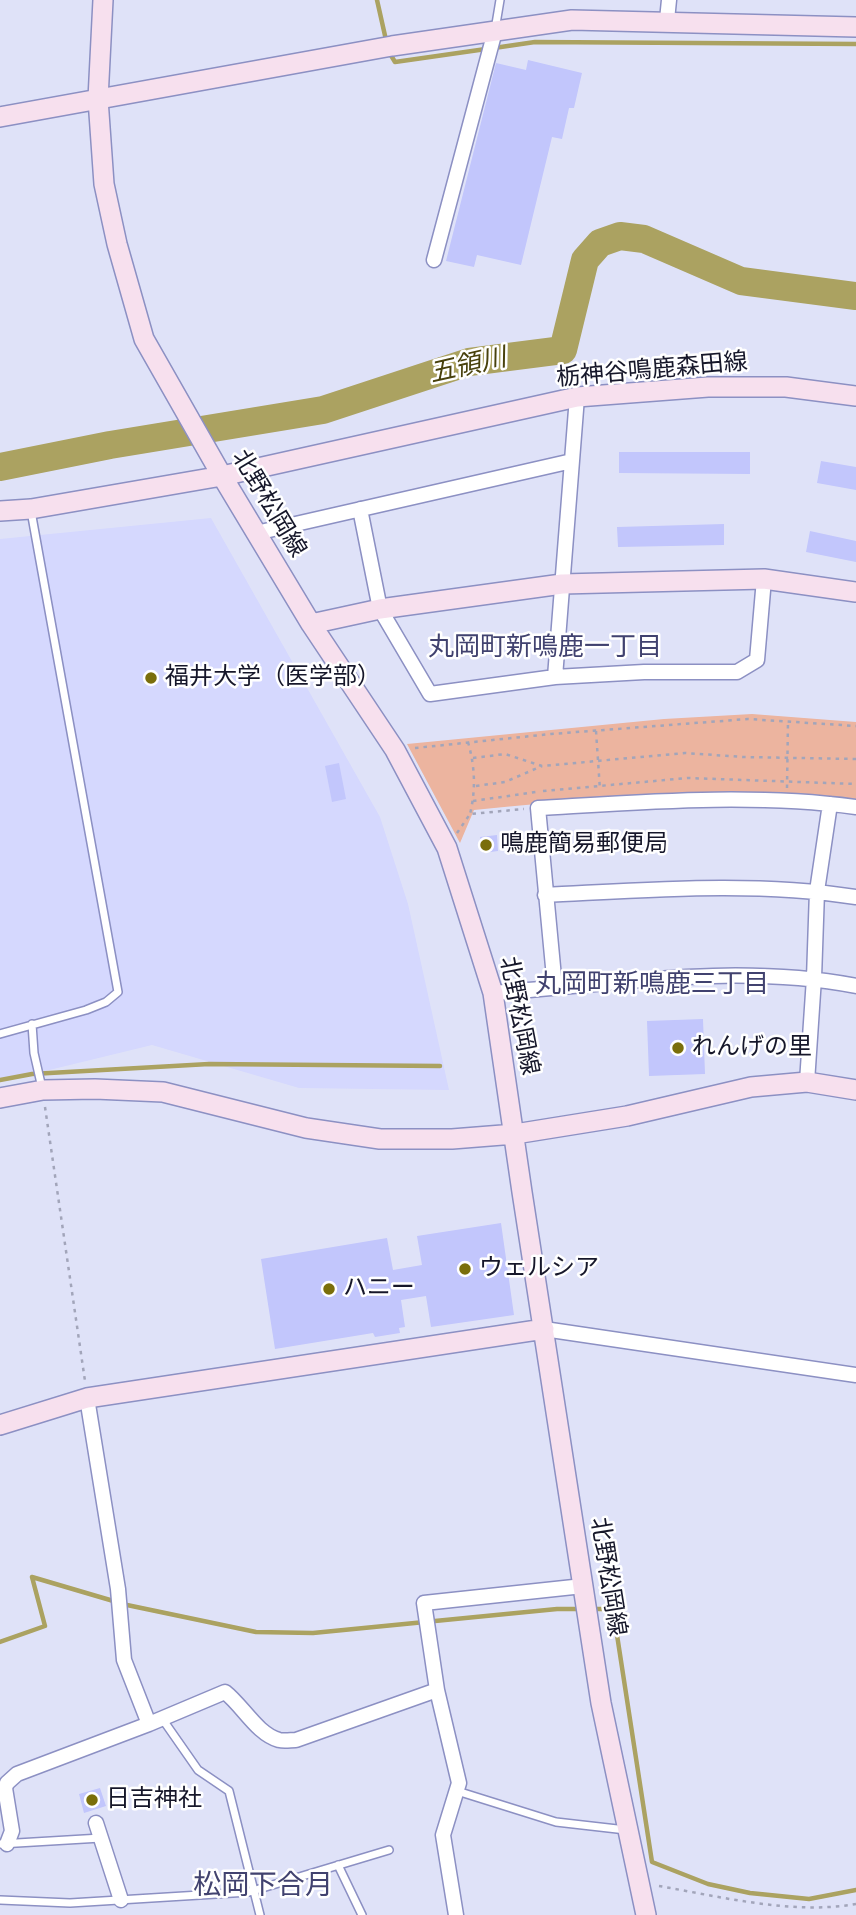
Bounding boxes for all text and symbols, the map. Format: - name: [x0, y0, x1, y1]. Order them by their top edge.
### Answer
- water label: 五領川: [426, 343, 510, 391]
- street label: 栃神谷鳴鹿森田線: [555, 348, 749, 394]
- street label: 北野松岡線: [225, 445, 311, 563]
- district label: 丸岡町新鳴鹿一丁目: [428, 632, 662, 664]
- place label: 福井大学（医学部）: [165, 664, 381, 692]
- marker: 福井大学（医学部）: [143, 670, 159, 686]
- place label: 鳴鹿簡易郵便局: [500, 831, 668, 859]
- marker: 鳴鹿簡易郵便局: [478, 837, 494, 853]
- street label: 北野松岡線: [492, 954, 544, 1078]
- district label: 丸岡町新鳴鹿三丁目: [535, 969, 769, 1001]
- place label: れんげの里: [692, 1034, 812, 1062]
- marker: れんげの里: [670, 1040, 686, 1056]
- place label: ウェルシア: [479, 1255, 599, 1283]
- marker: ウェルシア: [457, 1261, 473, 1277]
- place label: ハニー: [343, 1275, 415, 1303]
- marker: ハニー: [321, 1281, 337, 1297]
- street label: 北野松岡線: [583, 1515, 631, 1639]
- place label: 日吉神社: [106, 1786, 202, 1814]
- marker: 日吉神社: [84, 1792, 100, 1808]
- district label: 松岡下合月: [193, 1870, 333, 1904]

